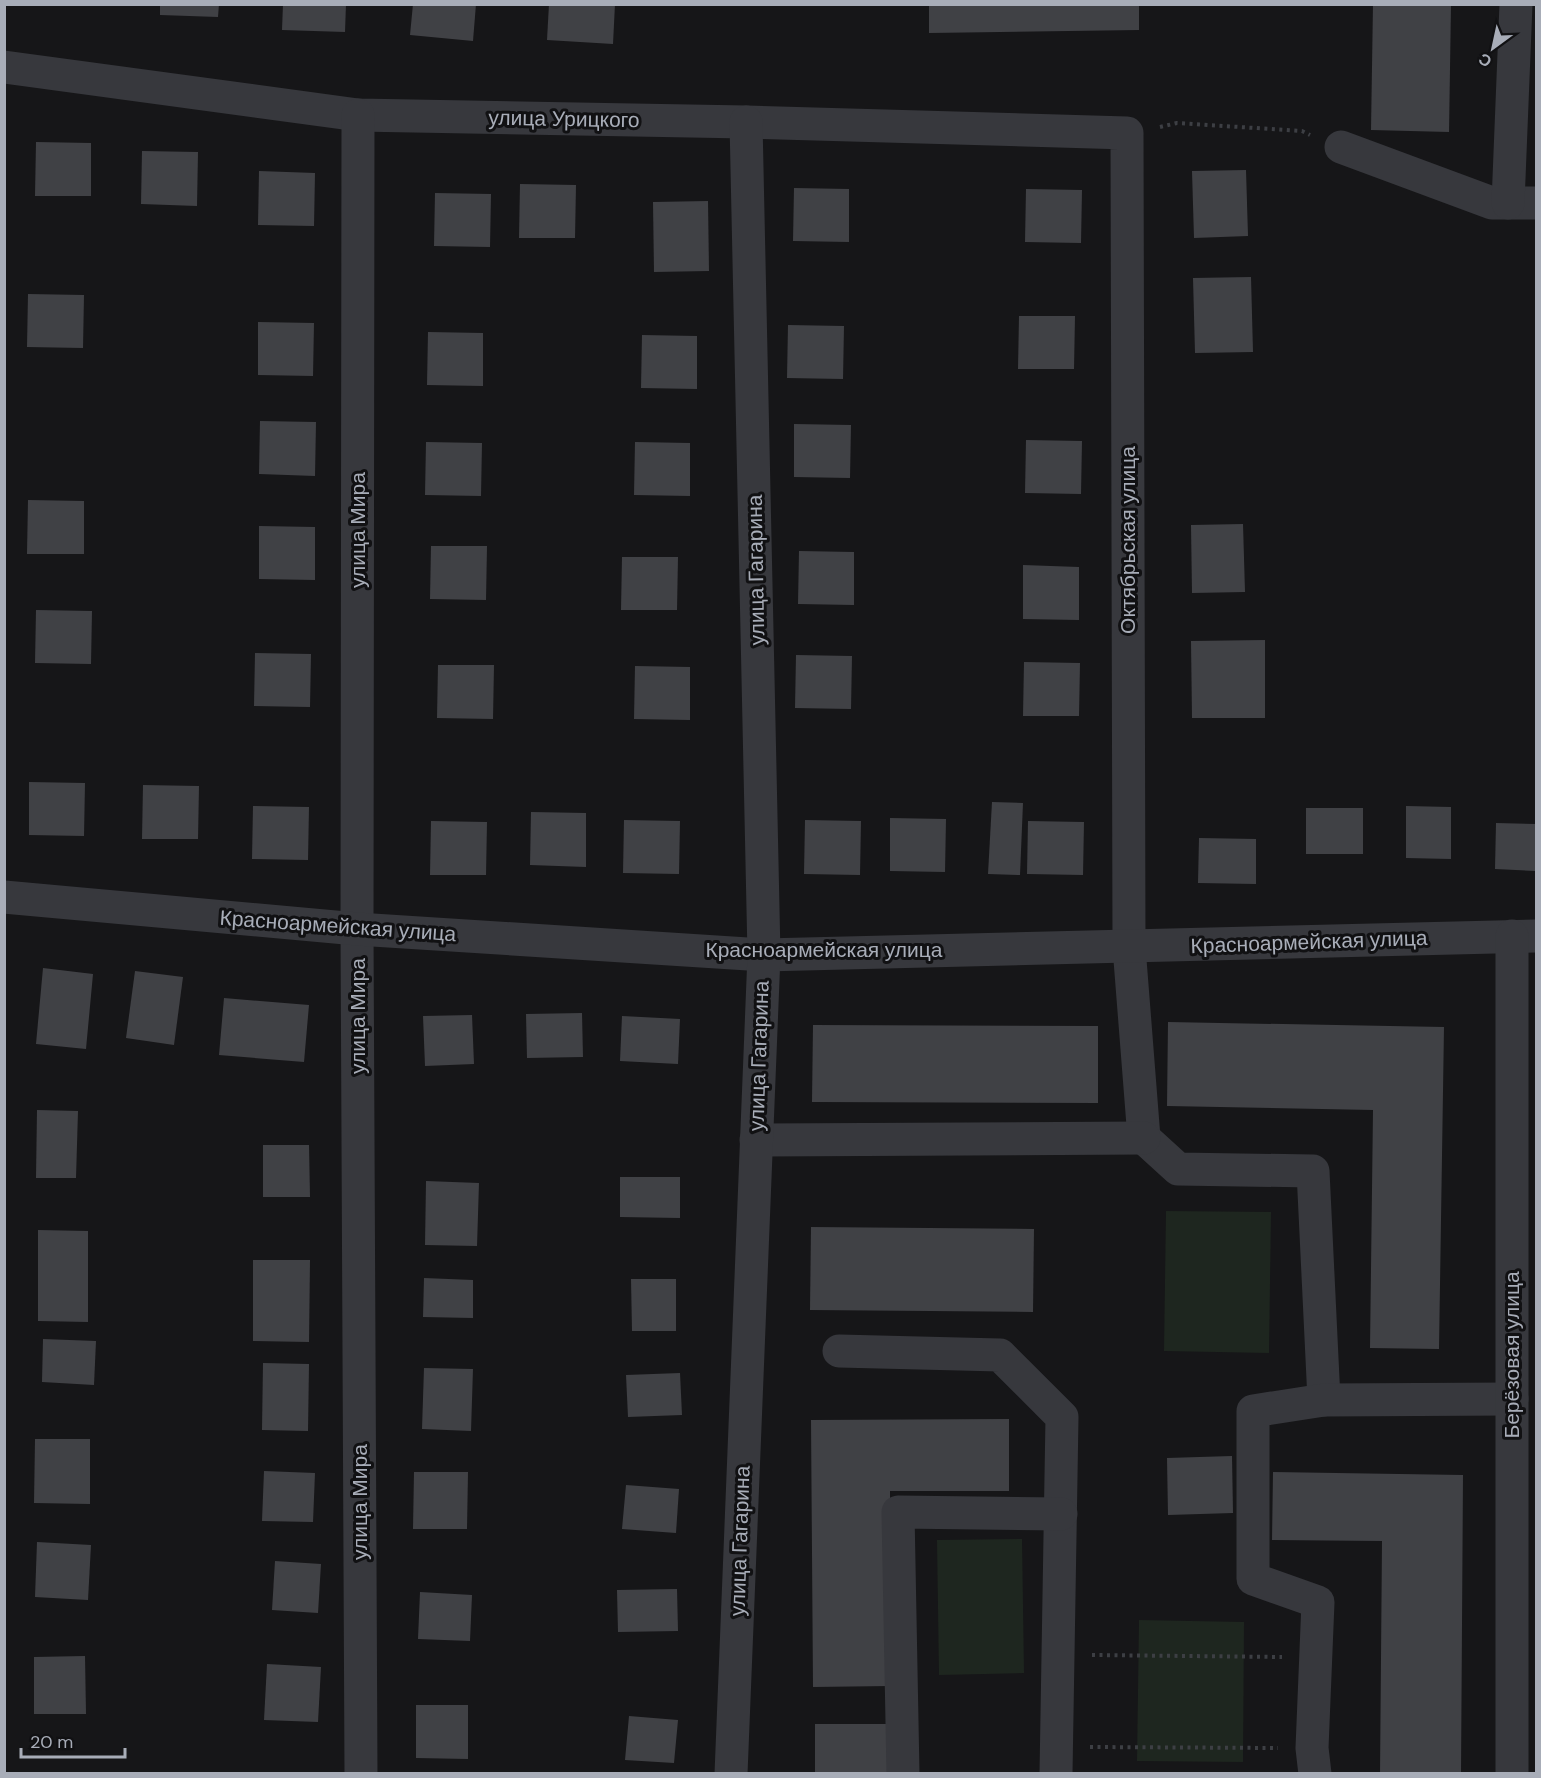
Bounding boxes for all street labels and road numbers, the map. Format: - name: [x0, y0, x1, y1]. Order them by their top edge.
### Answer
- street label: улица Урицкого: [488, 104, 640, 134]
- street label: Октябрьская улица: [1114, 446, 1142, 634]
- street label: улица Мира: [344, 472, 372, 588]
- street label: улица Гагарина: [741, 494, 771, 646]
- street label: Красноармейская улица: [219, 904, 458, 948]
- street label: Красноармейская улица: [1190, 924, 1428, 960]
- street label: Красноармейская улица: [705, 936, 943, 964]
- street label: улица Мира: [344, 958, 372, 1074]
- street label: улица Гагарина: [742, 980, 776, 1132]
- street label: Берёзовая улица: [1498, 1271, 1526, 1439]
- street label: улица Мира: [346, 1444, 374, 1560]
- street label: улица Гагарина: [723, 1465, 757, 1617]

